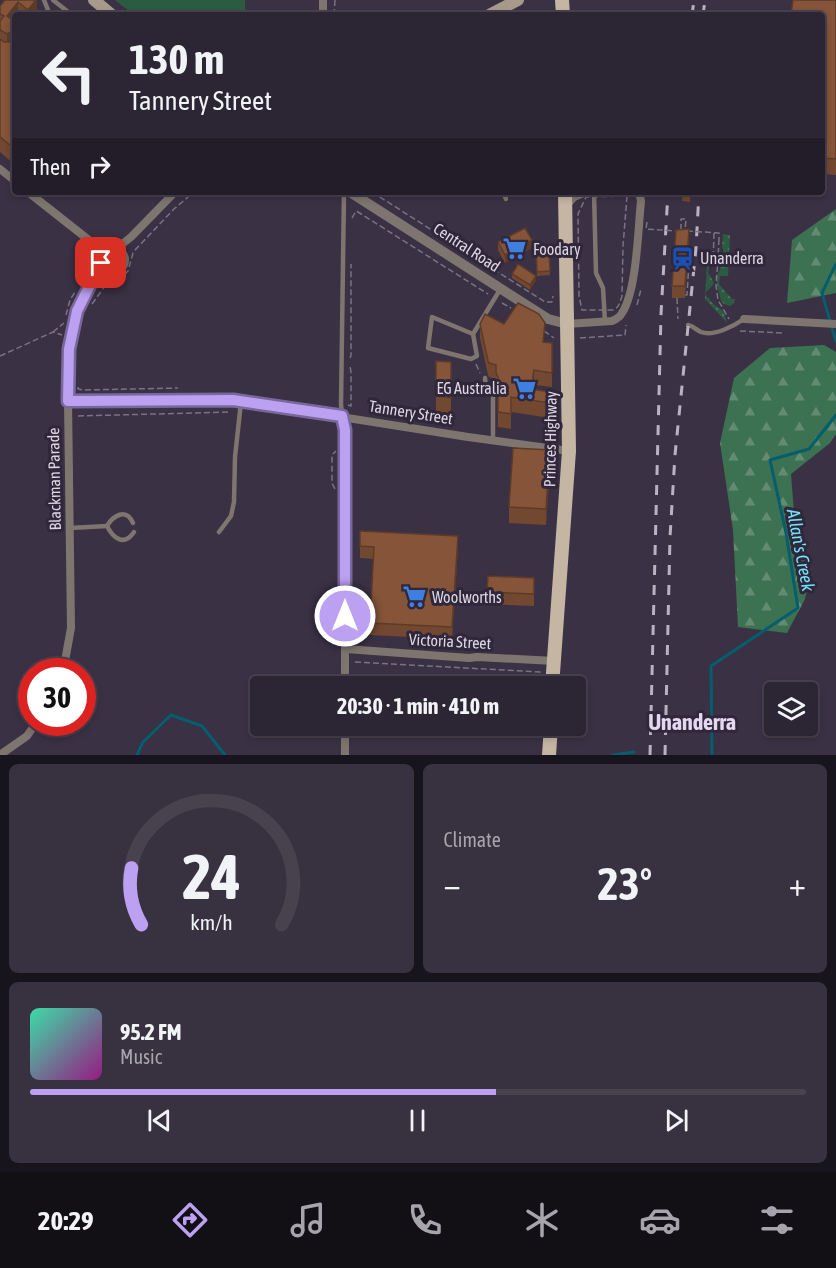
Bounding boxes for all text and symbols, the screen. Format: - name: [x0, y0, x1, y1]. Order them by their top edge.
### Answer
- text: 130 m: [129, 35, 224, 83]
- icon: left: [30, 36, 108, 114]
- text: Tannery Street: [129, 85, 272, 116]
- icon: right: [83, 150, 116, 183]
- text: Then: [30, 154, 71, 180]
- street label: Central Road: [430, 219, 504, 275]
- supermarket icon: Foodary: [502, 236, 528, 262]
- pin: [75, 237, 126, 288]
- place label: Foodary: [533, 240, 581, 259]
- station icon: Unanderra: [669, 245, 695, 271]
- icon: arrive: [84, 246, 117, 279]
- place label: Unanderra: [700, 249, 764, 267]
- supermarket icon: EG Australia: [512, 375, 538, 401]
- place label: EG Australia: [436, 379, 507, 397]
- street label: Princes Highway: [540, 390, 561, 487]
- street label: Tannery Street: [368, 396, 455, 429]
- street label: Blackman Parade: [44, 427, 64, 531]
- water label: Allan's Creek: [783, 506, 819, 594]
- position arrow: [313, 584, 377, 648]
- supermarket icon: Woolworths: [401, 584, 427, 610]
- place label: Woolworths: [432, 588, 502, 606]
- street label: Victoria Street: [408, 630, 492, 652]
- speed limit sign: 30: [18, 658, 96, 736]
- map controls: [764, 682, 818, 736]
- button: layers: [764, 682, 818, 736]
- text: 20:30 · 1 min · 410 m: [337, 693, 499, 719]
- district label: Unanderra: [648, 709, 736, 735]
- text: Climate: [444, 828, 501, 851]
- text: 24: [182, 841, 241, 912]
- text: 23°: [597, 858, 652, 910]
- text: −: [444, 865, 461, 903]
- text: +: [789, 865, 806, 903]
- text: km/h: [190, 911, 233, 936]
- text: 95.2 FM: [120, 1019, 182, 1045]
- text: Music: [120, 1045, 162, 1068]
- icon: previous: [143, 1104, 176, 1137]
- icon: pause: [401, 1104, 434, 1137]
- icon: next: [660, 1104, 693, 1137]
- icon: directions: [169, 1199, 211, 1241]
- icon: music: [287, 1199, 329, 1241]
- icon: phone: [404, 1199, 446, 1241]
- icon: climate: [521, 1199, 563, 1241]
- icon: car: [639, 1199, 681, 1241]
- icon: filters: [756, 1199, 798, 1241]
- text: 20:29: [38, 1205, 94, 1236]

